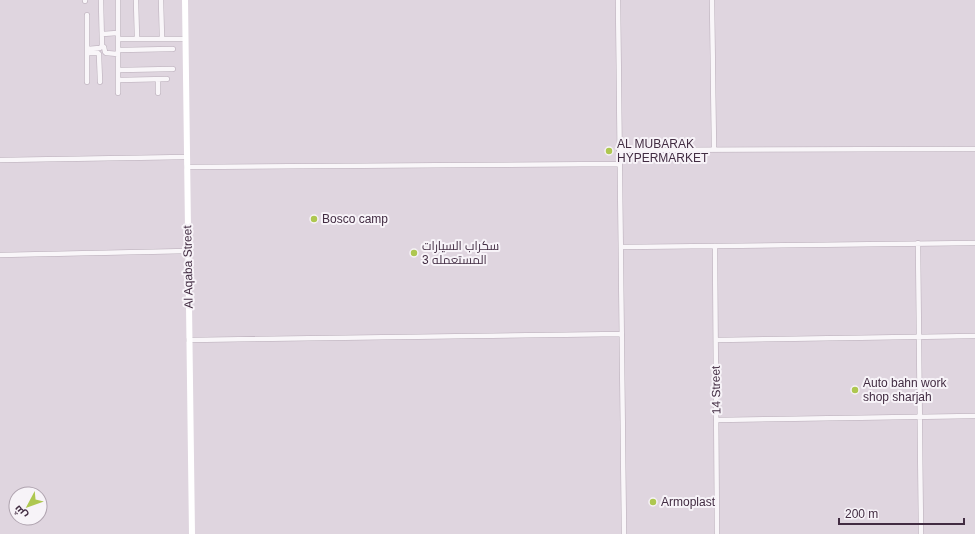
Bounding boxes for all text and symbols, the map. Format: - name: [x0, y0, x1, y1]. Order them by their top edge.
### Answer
- place label: AL MUBARAK HYPERMARKET: [617, 137, 709, 165]
- marker: AL MUBARAK HYPERMARKET: [604, 146, 614, 156]
- place label: Bosco camp: [322, 212, 388, 226]
- marker: Bosco camp: [309, 214, 319, 224]
- street label: Al Aqaba Street: [180, 225, 196, 309]
- place label: سكراب السيارات المستعمله 3: [422, 239, 499, 267]
- marker: سكراب السيارات المستعمله 3: [409, 248, 419, 258]
- street label: 14 Street: [709, 365, 723, 414]
- place label: Auto bahn work shop sharjah: [863, 376, 947, 404]
- marker: Auto bahn work shop sharjah: [850, 385, 860, 395]
- north arrow: [8, 486, 48, 526]
- place label: Armoplast: [661, 495, 716, 509]
- marker: Armoplast: [648, 497, 658, 507]
- scale bar: [839, 500, 964, 526]
- text: ش: [11, 503, 30, 522]
- text: 200 m: [845, 507, 878, 521]

